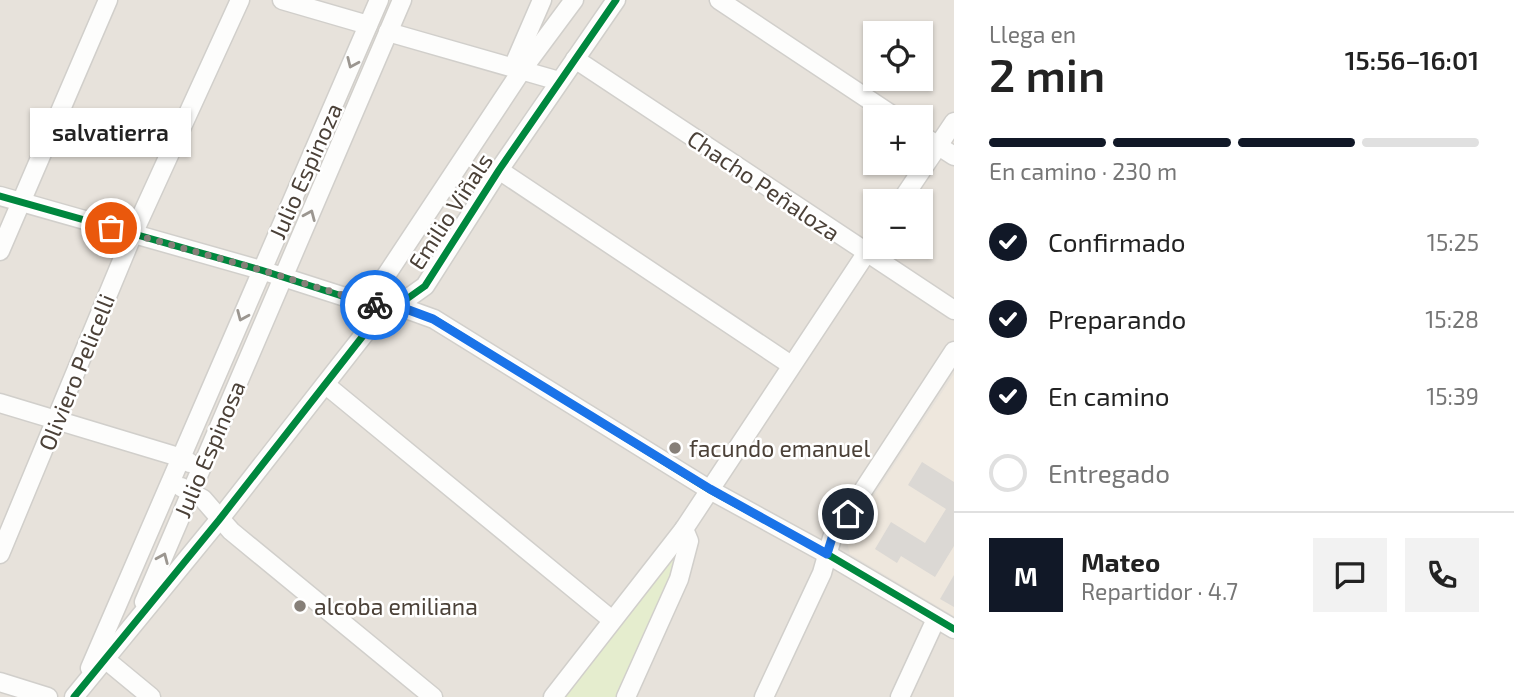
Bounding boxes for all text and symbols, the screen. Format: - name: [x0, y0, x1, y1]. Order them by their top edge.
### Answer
- text: Llega en: [989, 20, 1076, 48]
- map controls: [863, 21, 933, 259]
- button: locate: [863, 21, 933, 91]
- text: 15:56–16:01: [1345, 44, 1479, 75]
- text: 2 min: [989, 46, 1105, 101]
- one-way arrow: [346, 55, 360, 68]
- street label: Julio Espinoza: [263, 99, 347, 243]
- button: +: [863, 105, 933, 175]
- callout: salvatierra: [31, 109, 192, 158]
- text: salvatierra: [52, 118, 169, 146]
- street label: Chacho Peñaloza: [682, 124, 846, 246]
- street label: Emilio Viñals: [402, 148, 498, 274]
- text: En camino · 230 m: [989, 157, 1177, 185]
- button: −: [863, 189, 933, 259]
- pin: [81, 198, 141, 258]
- icon: bag: [92, 209, 130, 247]
- one-way arrow: [301, 209, 315, 221]
- icon: check: [989, 223, 1027, 261]
- text: Confirmado: [1048, 226, 1186, 257]
- text: 15:25: [1427, 228, 1479, 256]
- courier: [340, 270, 410, 340]
- icon: bike: [356, 286, 394, 324]
- street label: Oliviero Pelicelli: [32, 290, 120, 454]
- icon: check: [989, 300, 1027, 338]
- text: Preparando: [1048, 303, 1186, 334]
- text: 15:28: [1425, 305, 1479, 333]
- one-way arrow: [236, 309, 250, 321]
- street label: Julio Espinosa: [168, 376, 250, 522]
- icon: check: [989, 377, 1027, 415]
- text: En camino: [1048, 380, 1170, 411]
- text: 15:39: [1426, 382, 1479, 410]
- place label: facundo emanuel: [689, 434, 870, 462]
- marker: facundo emanuel: [667, 440, 683, 456]
- text: Entregado: [1048, 457, 1170, 488]
- pin: [818, 484, 878, 544]
- icon: home: [829, 495, 867, 533]
- button: chat: [1313, 538, 1387, 612]
- button: phone: [1405, 538, 1479, 612]
- text: Mateo: [1081, 546, 1160, 577]
- one-way arrow: [155, 553, 169, 565]
- text: M: [1014, 560, 1038, 591]
- text: Repartidor · 4.7: [1081, 577, 1238, 605]
- place label: alcoba emiliana: [314, 592, 478, 620]
- marker: alcoba emiliana: [292, 598, 308, 614]

